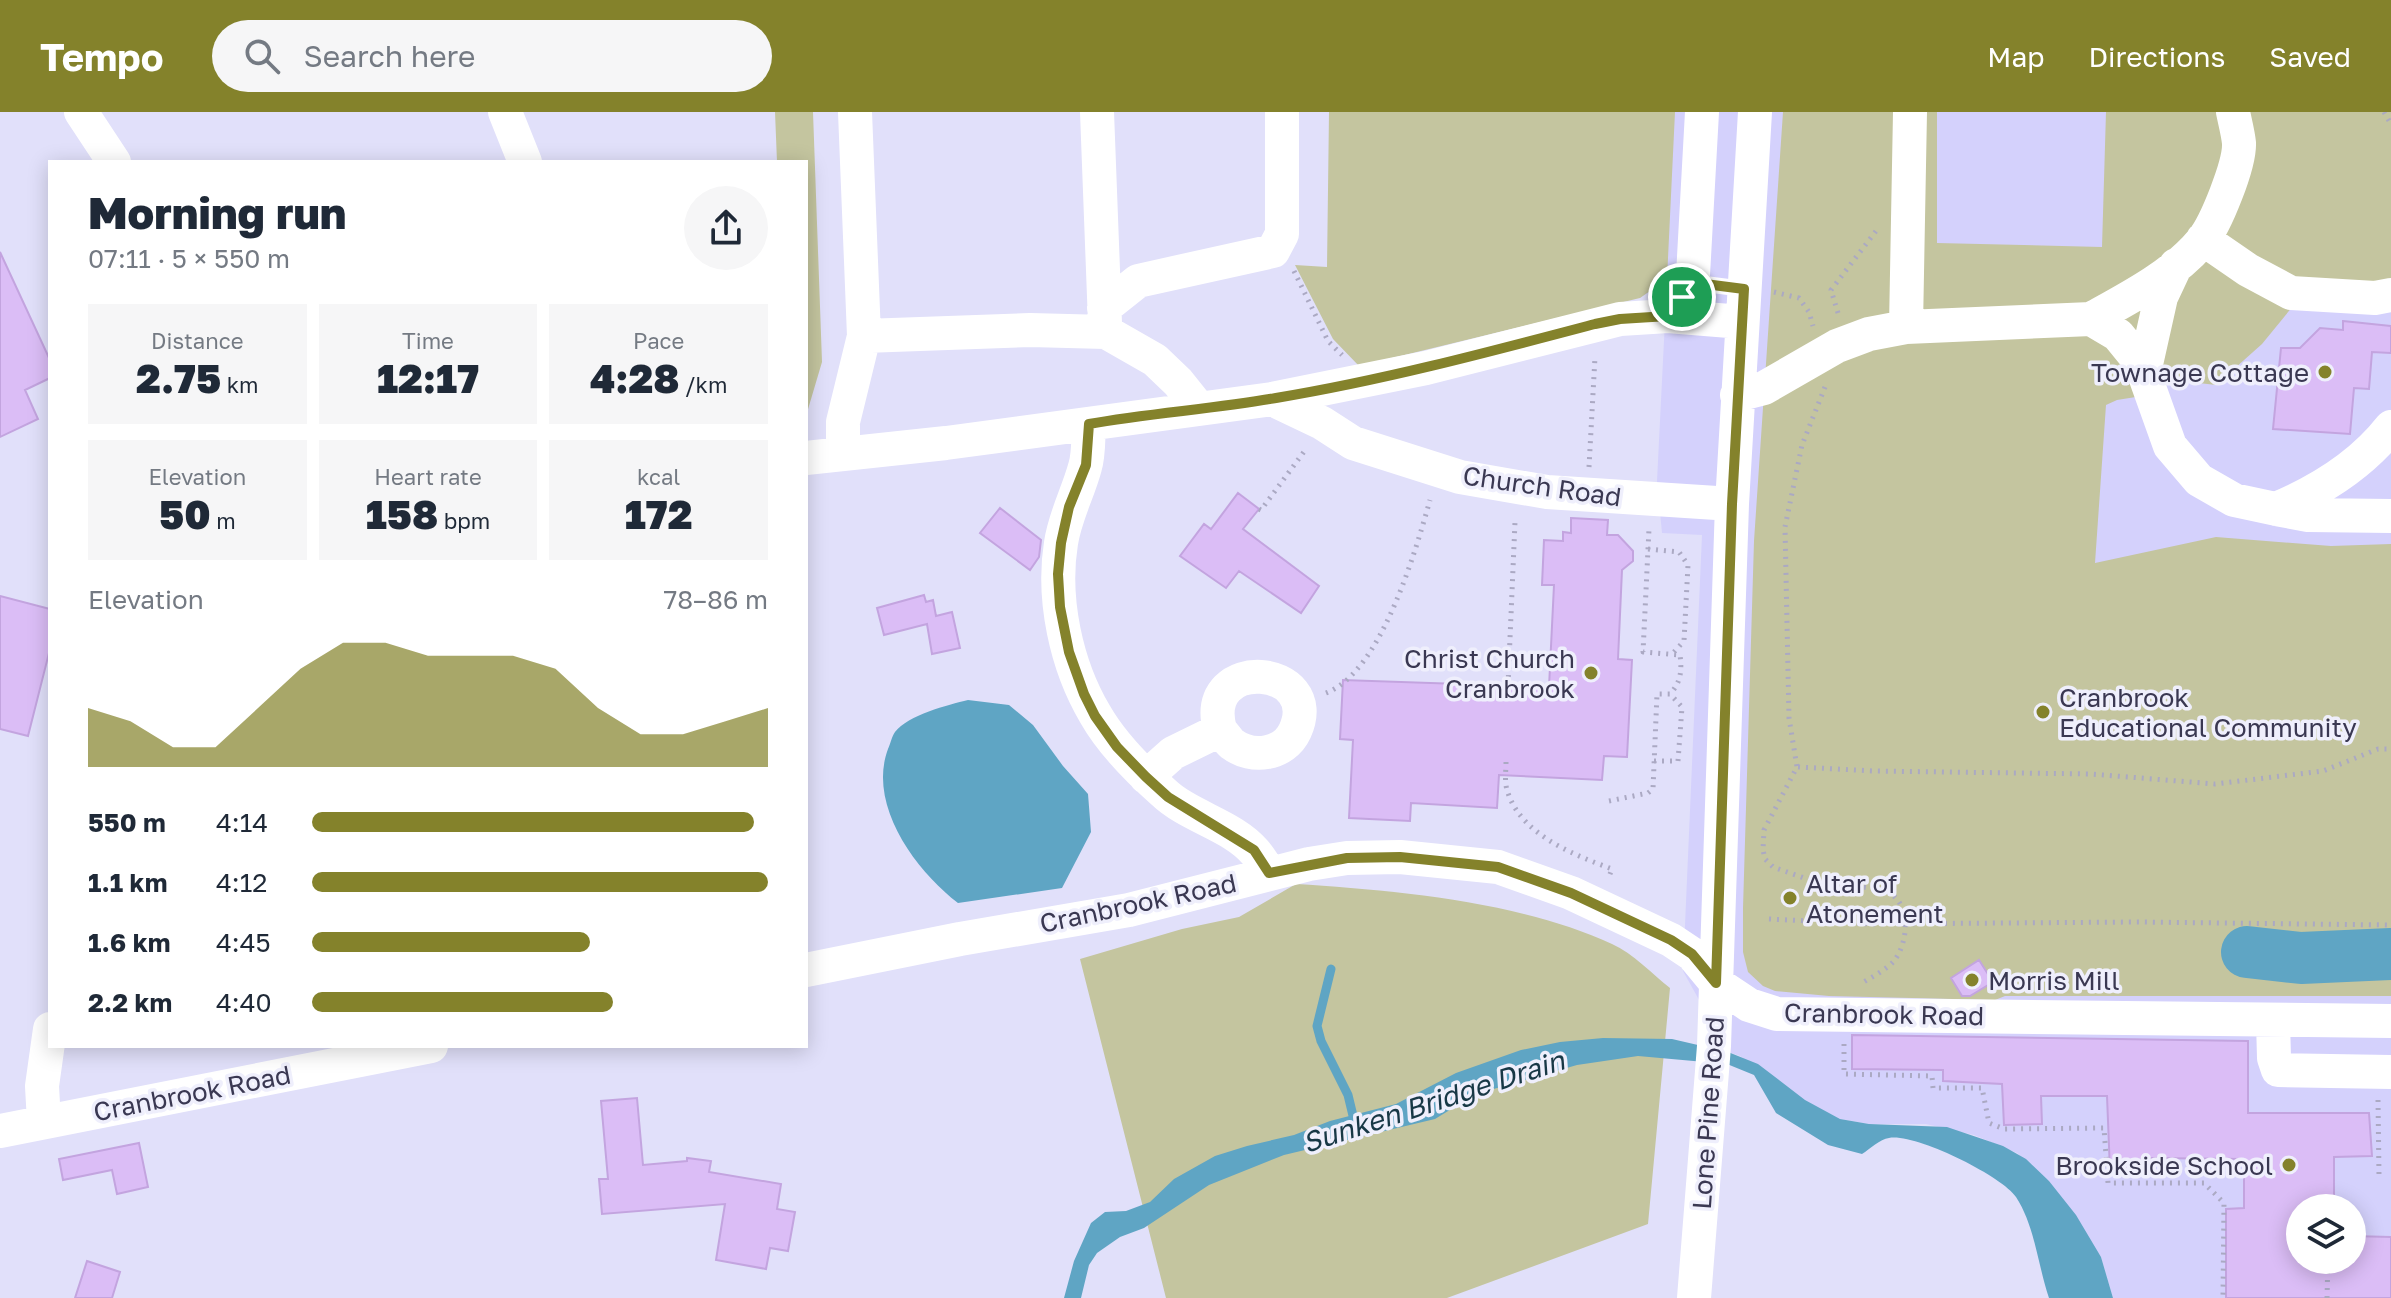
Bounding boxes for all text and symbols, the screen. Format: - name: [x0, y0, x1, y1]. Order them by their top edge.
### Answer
- search box: [212, 20, 772, 92]
- text: Tempo: [40, 34, 164, 79]
- icon: search: [240, 34, 284, 78]
- text: Search here: [304, 38, 475, 74]
- text: Map: [1987, 40, 2044, 73]
- text: Directions: [2088, 40, 2225, 73]
- text: Saved: [2269, 40, 2351, 73]
- text: Morning run: [88, 186, 346, 239]
- button: share: [684, 186, 768, 270]
- text: 07:11 · 5 × 550 m: [88, 243, 290, 274]
- pin: [1648, 263, 1716, 331]
- icon: arrive: [1660, 275, 1704, 319]
- text: Distance: [151, 327, 244, 354]
- text: Time: [402, 327, 454, 354]
- text: Pace: [633, 327, 684, 354]
- text: 2.75: [136, 354, 221, 402]
- text: 12:17: [377, 354, 479, 402]
- text: 4:28: [590, 354, 679, 402]
- place label: Townage Cottage: [2091, 357, 2309, 388]
- marker: Townage Cottage: [2316, 363, 2334, 381]
- text: km: [221, 371, 259, 398]
- text: /km: [679, 371, 727, 398]
- street label: Church Road: [1461, 460, 1623, 512]
- text: Elevation: [148, 463, 246, 490]
- text: Heart rate: [374, 463, 482, 490]
- text: kcal: [637, 463, 680, 490]
- text: 50: [159, 490, 211, 538]
- text: 158: [366, 490, 438, 538]
- text: 172: [625, 490, 693, 538]
- text: m: [211, 507, 236, 534]
- text: bpm: [438, 507, 490, 534]
- text: Elevation: [88, 584, 204, 615]
- text: 78–86 m: [663, 584, 768, 615]
- place label: Christ Church Cranbrook: [1404, 643, 1575, 704]
- marker: Christ Church Cranbrook: [1582, 664, 1600, 682]
- place label: Cranbrook Educational Community: [2059, 682, 2357, 743]
- marker: Cranbrook Educational Community: [2034, 703, 2052, 721]
- text: 550 m: [88, 807, 166, 838]
- text: 4:14: [216, 807, 268, 838]
- text: 1.1 km: [88, 867, 167, 898]
- text: 4:12: [216, 867, 267, 898]
- street label: Cranbrook Road: [1037, 867, 1239, 939]
- place label: Altar of Atonement: [1806, 868, 1944, 929]
- marker: Altar of Atonement: [1781, 889, 1799, 907]
- text: 1.6 km: [88, 927, 171, 958]
- text: 4:45: [216, 927, 271, 958]
- place label: Morris Mill: [1988, 965, 2119, 996]
- marker: Morris Mill: [1963, 971, 1981, 989]
- text: 2.2 km: [88, 987, 172, 1018]
- text: 4:40: [216, 987, 272, 1018]
- street label: Cranbrook Road: [1784, 997, 1984, 1031]
- street label: Lone Pine Road: [1686, 1016, 1730, 1210]
- water label: Sunken Bridge Drain: [1298, 1043, 1570, 1159]
- street label: Cranbrook Road: [91, 1059, 293, 1127]
- place label: Brookside School: [2055, 1150, 2273, 1181]
- marker: Brookside School: [2280, 1156, 2298, 1174]
- map controls: [2286, 1194, 2366, 1274]
- button: layers: [2286, 1194, 2366, 1274]

